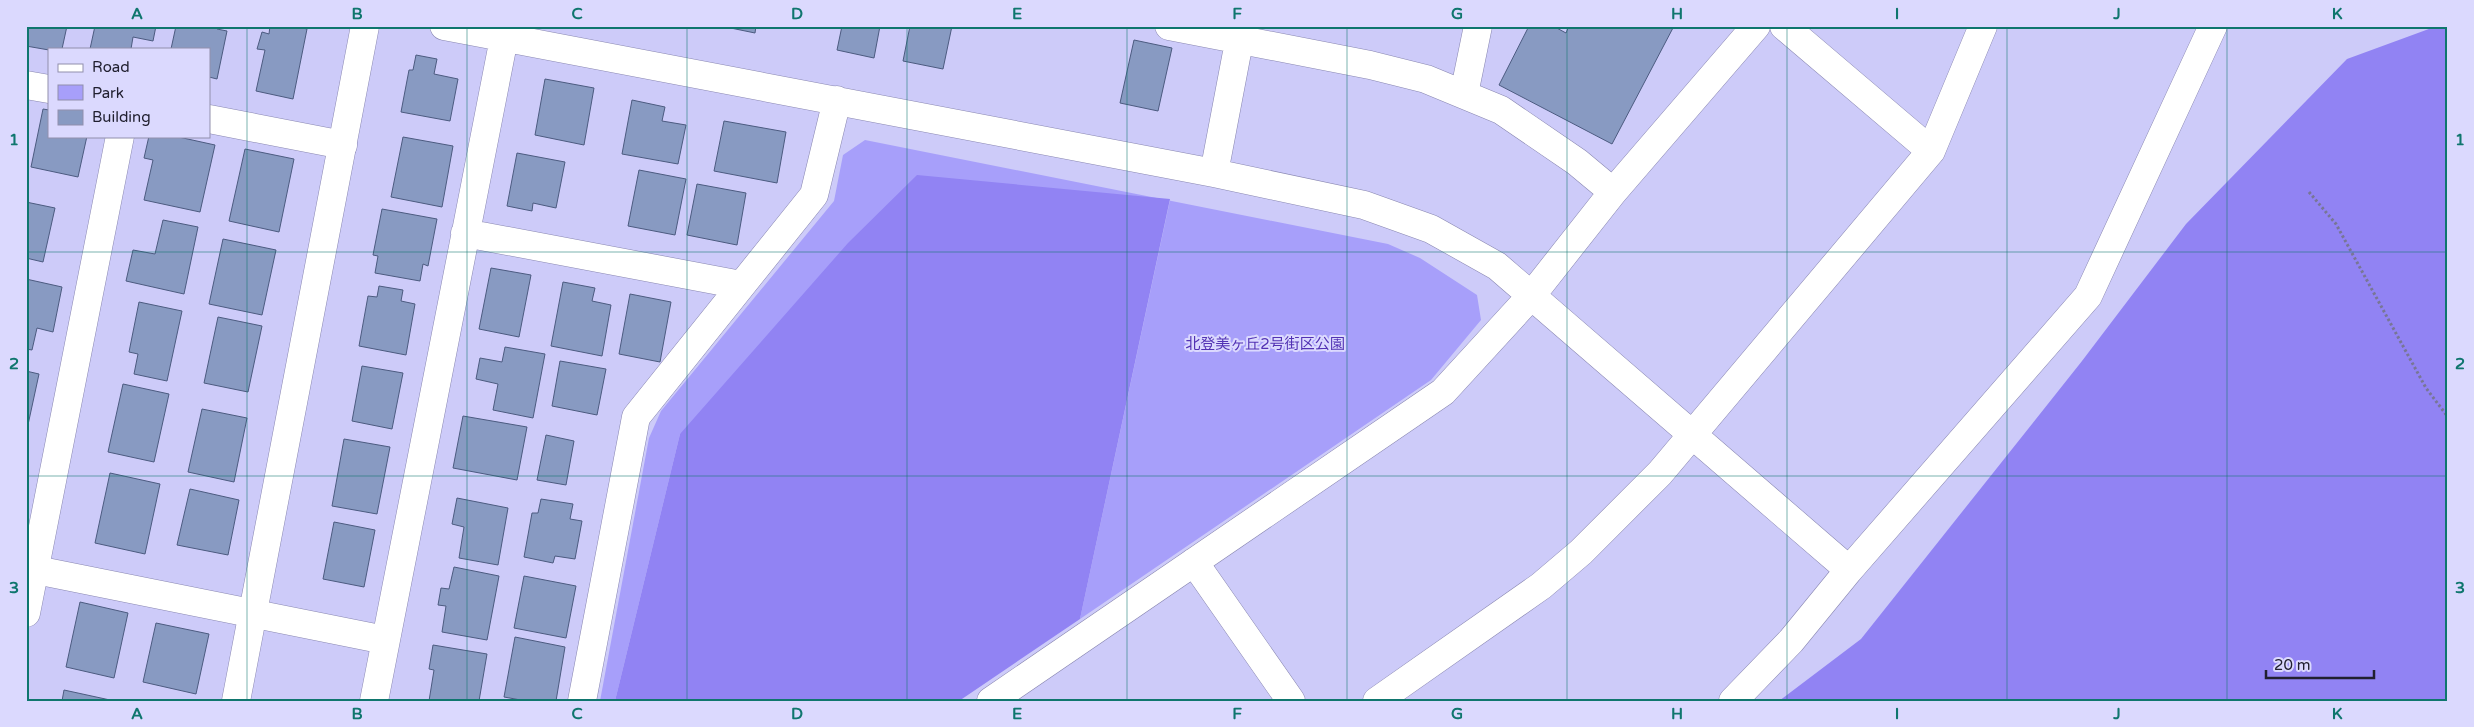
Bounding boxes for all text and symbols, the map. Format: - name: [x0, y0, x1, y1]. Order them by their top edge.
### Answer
- text: A: [131, 4, 143, 24]
- text: B: [351, 4, 363, 24]
- text: C: [571, 4, 583, 24]
- text: D: [791, 4, 803, 24]
- text: E: [1012, 4, 1022, 24]
- text: F: [1232, 4, 1242, 24]
- text: G: [1451, 4, 1463, 24]
- text: H: [1671, 4, 1683, 24]
- text: I: [1895, 4, 1899, 24]
- text: J: [2112, 4, 2121, 24]
- text: K: [2332, 4, 2343, 24]
- legend: [48, 48, 210, 138]
- text: Road: [92, 58, 130, 76]
- text: Park: [92, 84, 124, 102]
- text: Building: [92, 108, 151, 126]
- text: 1: [9, 130, 19, 150]
- text: 1: [2455, 130, 2465, 150]
- park label: 北登美ヶ丘2号街区公園: [1185, 335, 1345, 353]
- text: 2: [9, 354, 19, 374]
- text: 2: [2455, 354, 2465, 374]
- text: 3: [9, 578, 19, 598]
- text: 3: [2455, 578, 2465, 598]
- scale bar: [2266, 647, 2374, 679]
- text: 20 m: [2274, 656, 2311, 674]
- text: A: [131, 704, 143, 724]
- text: B: [351, 704, 363, 724]
- text: C: [571, 704, 583, 724]
- text: D: [791, 704, 803, 724]
- text: E: [1012, 704, 1022, 724]
- text: F: [1232, 704, 1242, 724]
- text: G: [1451, 704, 1463, 724]
- text: H: [1671, 704, 1683, 724]
- text: I: [1895, 704, 1899, 724]
- text: J: [2112, 704, 2121, 724]
- text: K: [2332, 704, 2343, 724]

